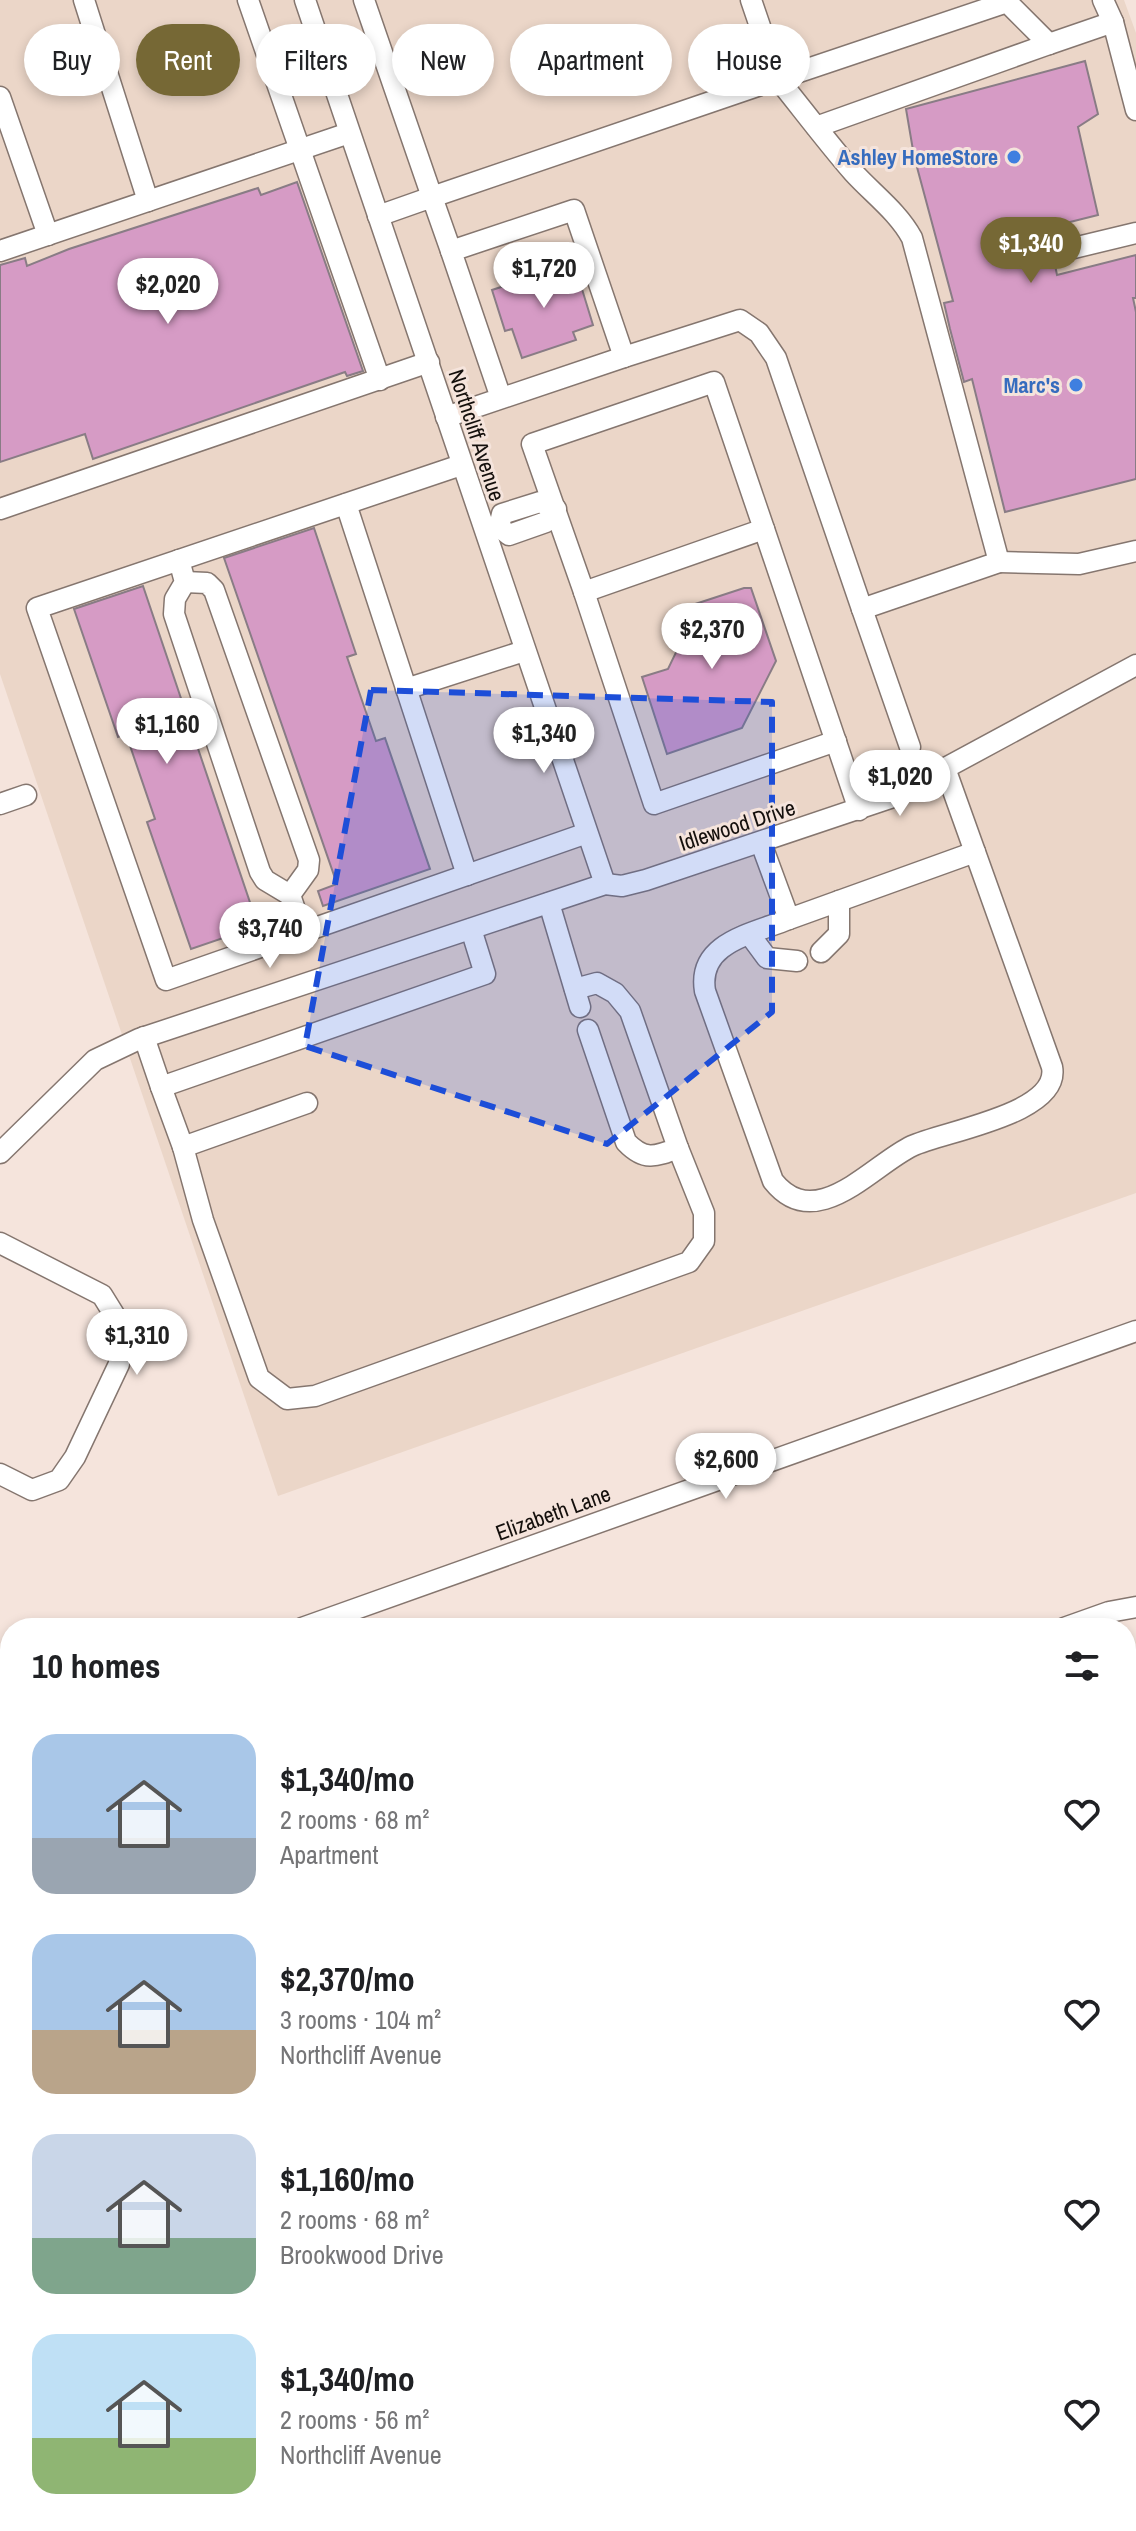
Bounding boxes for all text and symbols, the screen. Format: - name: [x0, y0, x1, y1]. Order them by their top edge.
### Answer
- chip: Buy: [24, 24, 120, 96]
- chip: Rent: [136, 24, 240, 96]
- chip: Filters: [256, 24, 376, 96]
- chip: New: [392, 24, 494, 96]
- chip: Apartment: [510, 24, 672, 96]
- chip: House: [688, 24, 810, 96]
- place label: Ashley HomeStore: [838, 142, 998, 172]
- marker: Ashley HomeStore: [1005, 148, 1023, 166]
- pin: $1,340: [966, 217, 1096, 285]
- text: $1,340: [998, 225, 1064, 260]
- pin: $1,720: [479, 242, 609, 310]
- text: $1,720: [511, 250, 577, 285]
- pin: $2,020: [103, 258, 233, 326]
- text: $2,020: [135, 266, 201, 301]
- street label: Northcliff Avenue: [442, 365, 512, 505]
- place label: Marc's: [1004, 370, 1060, 400]
- marker: Marc's: [1067, 376, 1085, 394]
- pin: $2,370: [647, 603, 777, 671]
- text: $2,370: [679, 611, 745, 646]
- pin: $1,160: [102, 698, 232, 766]
- text: $1,160: [134, 706, 200, 741]
- pin: $1,340: [479, 707, 609, 775]
- text: $1,340: [511, 715, 577, 750]
- pin: $1,020: [835, 750, 965, 818]
- text: $1,020: [867, 758, 933, 793]
- street label: Idlewood Drive: [675, 792, 799, 858]
- pin: $3,740: [205, 902, 335, 970]
- text: $3,740: [237, 910, 303, 945]
- pin: $1,310: [72, 1309, 202, 1377]
- text: $1,310: [104, 1317, 170, 1352]
- pin: $2,600: [661, 1433, 791, 1501]
- text: $2,600: [693, 1441, 759, 1476]
- street label: Elizabeth Lane: [491, 1478, 615, 1548]
- text: 10 homes: [32, 1643, 161, 1689]
- icon: filters: [1060, 1644, 1104, 1688]
- text: $1,340/mo: [280, 1756, 415, 1802]
- icon: home: [96, 1766, 192, 1862]
- icon: heart: [1060, 1792, 1104, 1836]
- text: 2 rooms · 68 m²: [280, 1802, 429, 1837]
- text: Apartment: [280, 1837, 378, 1872]
- text: $2,370/mo: [280, 1956, 415, 2002]
- icon: home: [96, 1966, 192, 2062]
- icon: heart: [1060, 1992, 1104, 2036]
- text: 3 rooms · 104 m²: [280, 2002, 441, 2037]
- text: Northcliff Avenue: [280, 2037, 442, 2072]
- text: $1,160/mo: [280, 2156, 415, 2202]
- icon: home: [96, 2166, 192, 2262]
- icon: heart: [1060, 2192, 1104, 2236]
- text: 2 rooms · 68 m²: [280, 2202, 429, 2237]
- text: Brookwood Drive: [280, 2237, 444, 2272]
- text: $1,340/mo: [280, 2356, 415, 2402]
- icon: home: [96, 2366, 192, 2462]
- icon: heart: [1060, 2392, 1104, 2436]
- text: 2 rooms · 56 m²: [280, 2402, 429, 2437]
- text: Northcliff Avenue: [280, 2437, 442, 2472]

